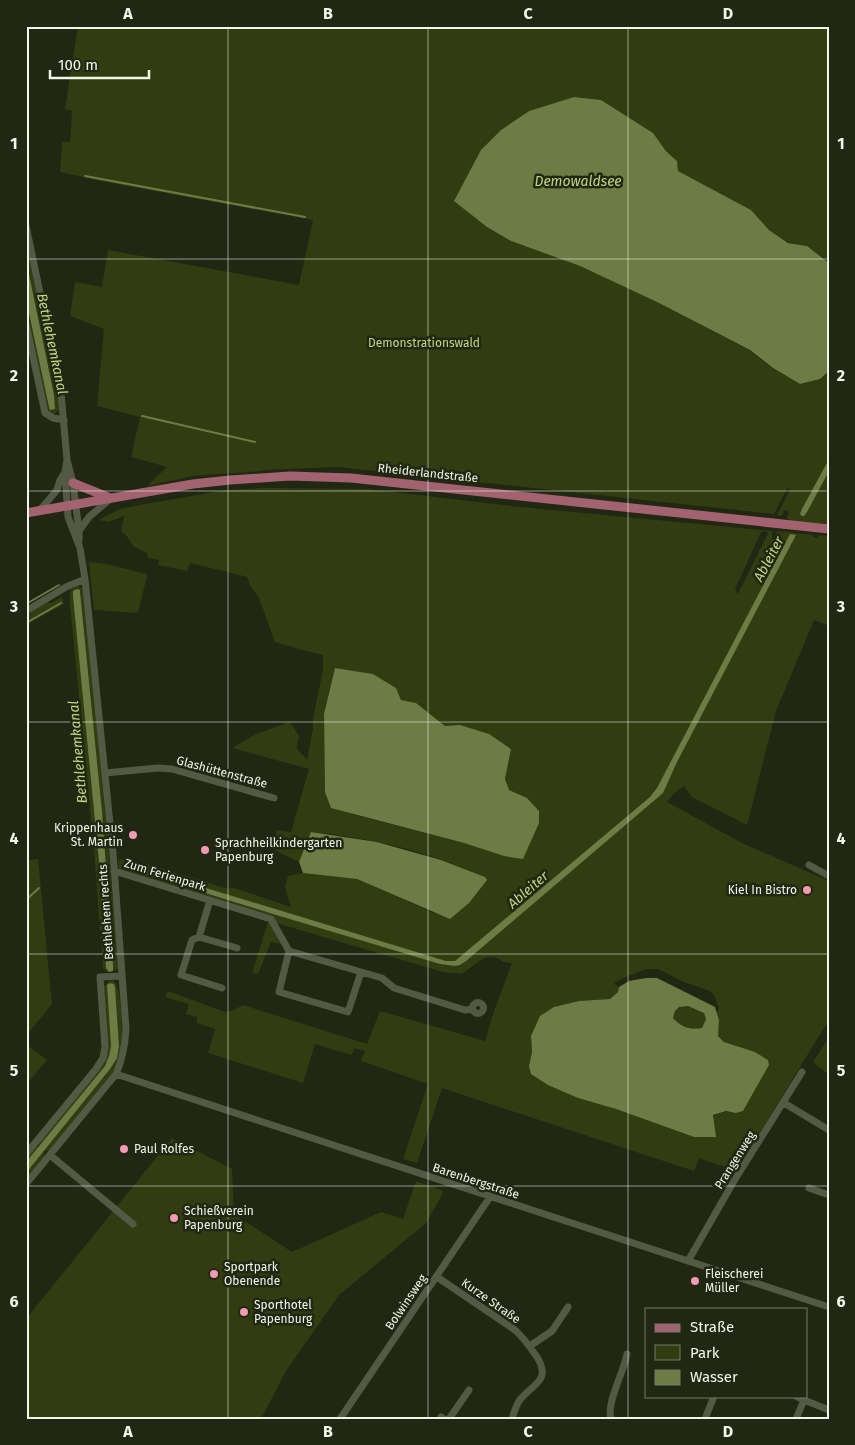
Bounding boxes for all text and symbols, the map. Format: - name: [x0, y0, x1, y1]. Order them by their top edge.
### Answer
- text: A: [122, 4, 133, 23]
- text: B: [323, 4, 333, 23]
- text: C: [523, 4, 533, 23]
- text: D: [723, 4, 733, 23]
- scale bar: [50, 48, 149, 80]
- text: 100 m: [58, 56, 98, 74]
- text: 1: [10, 134, 18, 153]
- text: 1: [837, 134, 845, 153]
- water label: Demowaldsee: [534, 173, 622, 190]
- water label: Bethlehemkanal: [33, 292, 71, 396]
- park label: Demonstrationswald: [368, 336, 480, 350]
- text: 2: [10, 366, 18, 385]
- text: 2: [837, 366, 845, 385]
- street label: Rheiderlandstraße: [377, 461, 479, 485]
- water label: Ableiter: [750, 533, 788, 585]
- text: 3: [9, 597, 18, 616]
- text: 3: [836, 597, 845, 616]
- water label: Bethlehemkanal: [65, 700, 91, 804]
- street label: Glashüttenstraße: [175, 753, 269, 791]
- place label: Krippenhaus St. Martin: [54, 821, 123, 849]
- text: 4: [9, 829, 19, 848]
- marker: Krippenhaus St. Martin: [127, 829, 139, 841]
- text: 4: [836, 829, 846, 848]
- place label: Sprachheilkindergarten Papenburg: [215, 836, 342, 864]
- marker: Sprachheilkindergarten Papenburg: [199, 844, 211, 856]
- street label: Zum Ferienpark: [123, 856, 208, 894]
- street label: Bethlehem rechts: [96, 863, 116, 960]
- water label: Ableiter: [503, 867, 552, 913]
- place label: Kiel In Bistro: [728, 883, 797, 897]
- marker: Kiel In Bistro: [801, 884, 813, 896]
- text: 5: [10, 1061, 19, 1080]
- text: 5: [837, 1061, 846, 1080]
- street label: Prangenweg: [712, 1128, 759, 1191]
- place label: Paul Rolfes: [134, 1142, 195, 1156]
- marker: Paul Rolfes: [118, 1143, 130, 1155]
- street label: Barenbergstraße: [431, 1160, 521, 1202]
- place label: Schießverein Papenburg: [184, 1204, 254, 1232]
- marker: Schießverein Papenburg: [168, 1212, 180, 1224]
- place label: Sportpark Obenende: [224, 1260, 280, 1288]
- place label: Fleischerei Müller: [705, 1267, 763, 1295]
- marker: Sportpark Obenende: [208, 1268, 220, 1280]
- street label: Bolwinsweg: [382, 1271, 430, 1332]
- marker: Fleischerei Müller: [689, 1275, 701, 1287]
- street label: Kurze Straße: [459, 1276, 523, 1326]
- text: 6: [9, 1292, 19, 1311]
- text: 6: [836, 1292, 846, 1311]
- place label: Sporthotel Papenburg: [254, 1298, 313, 1326]
- marker: Sporthotel Papenburg: [238, 1306, 250, 1318]
- legend: [645, 1308, 808, 1398]
- text: Straße: [690, 1318, 734, 1336]
- text: Park: [690, 1344, 720, 1362]
- text: Wasser: [690, 1368, 738, 1386]
- text: A: [122, 1422, 133, 1441]
- text: B: [323, 1422, 333, 1441]
- text: C: [523, 1422, 533, 1441]
- text: D: [723, 1422, 733, 1441]

